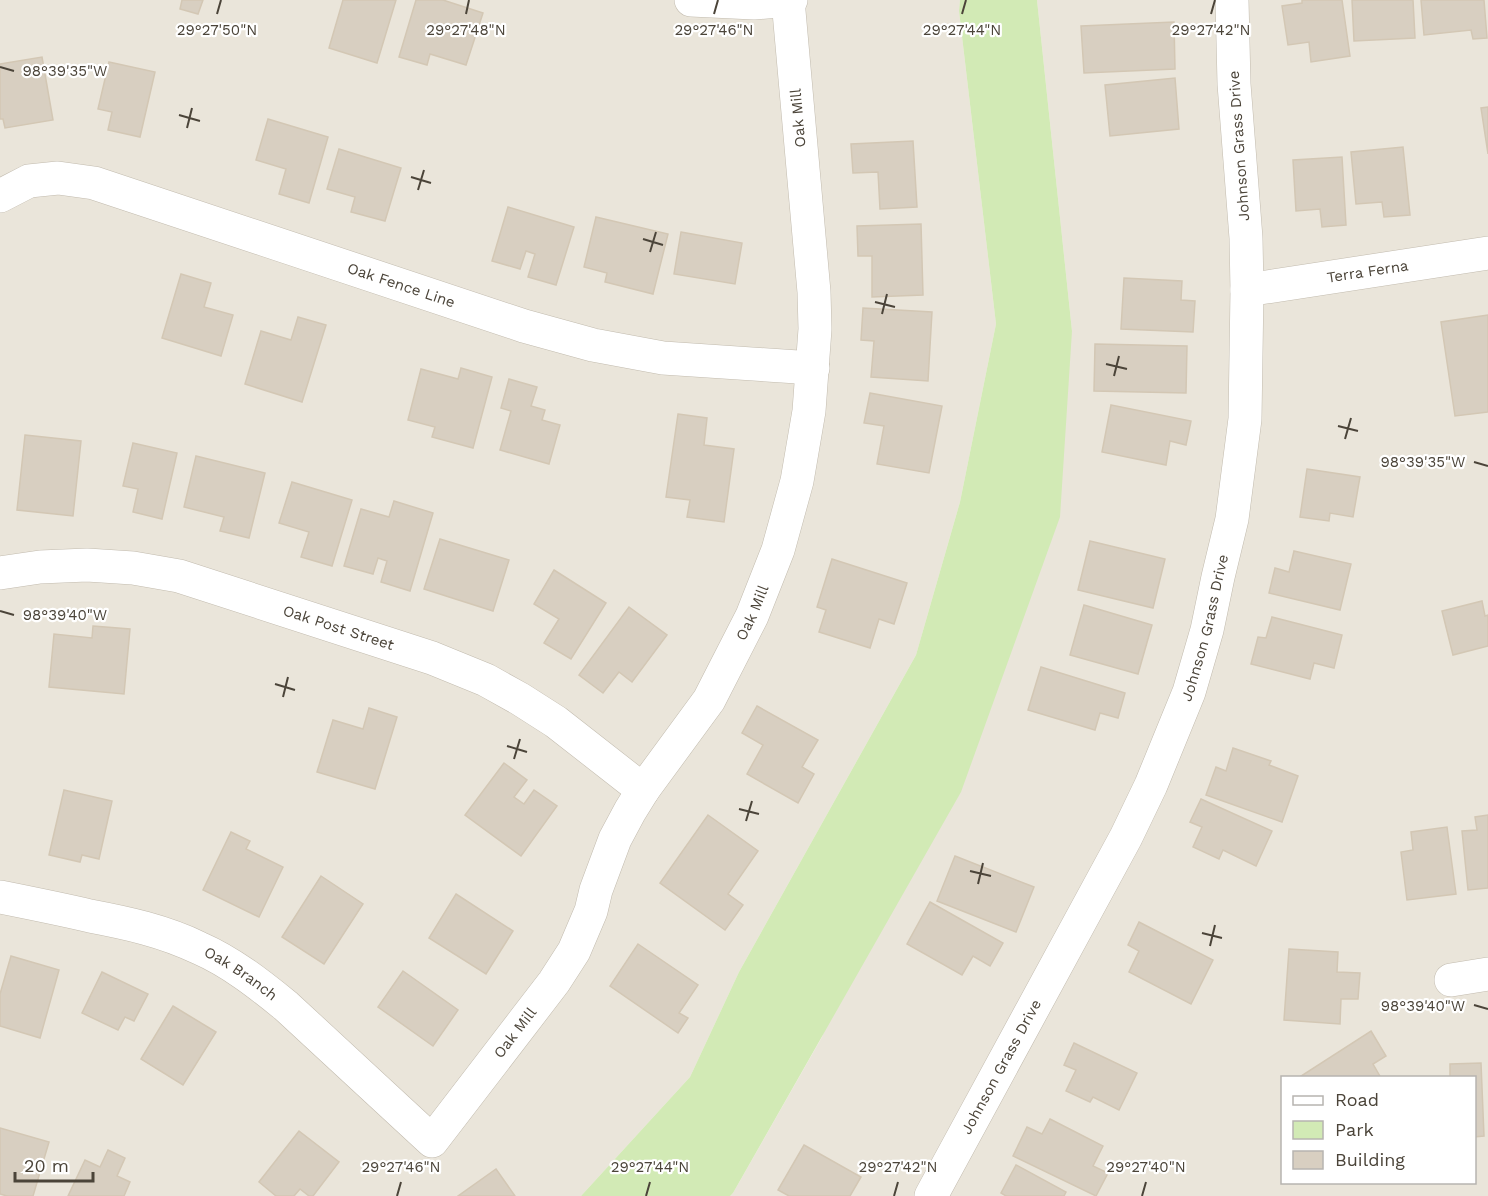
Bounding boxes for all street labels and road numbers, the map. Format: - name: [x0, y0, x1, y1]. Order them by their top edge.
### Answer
- street label: Johnson Grass Drive: [1225, 70, 1253, 222]
- street label: Oak Mill: [786, 87, 810, 148]
- street label: Terra Ferna: [1326, 256, 1410, 287]
- street label: Oak Fence Line: [345, 259, 457, 311]
- street label: Johnson Grass Drive: [1177, 552, 1232, 704]
- street label: Oak Mill: [732, 582, 772, 644]
- street label: Oak Post Street: [281, 601, 397, 654]
- street label: Oak Branch: [201, 943, 281, 1004]
- street label: Johnson Grass Drive: [957, 996, 1045, 1137]
- street label: Oak Mill: [490, 1004, 540, 1062]

